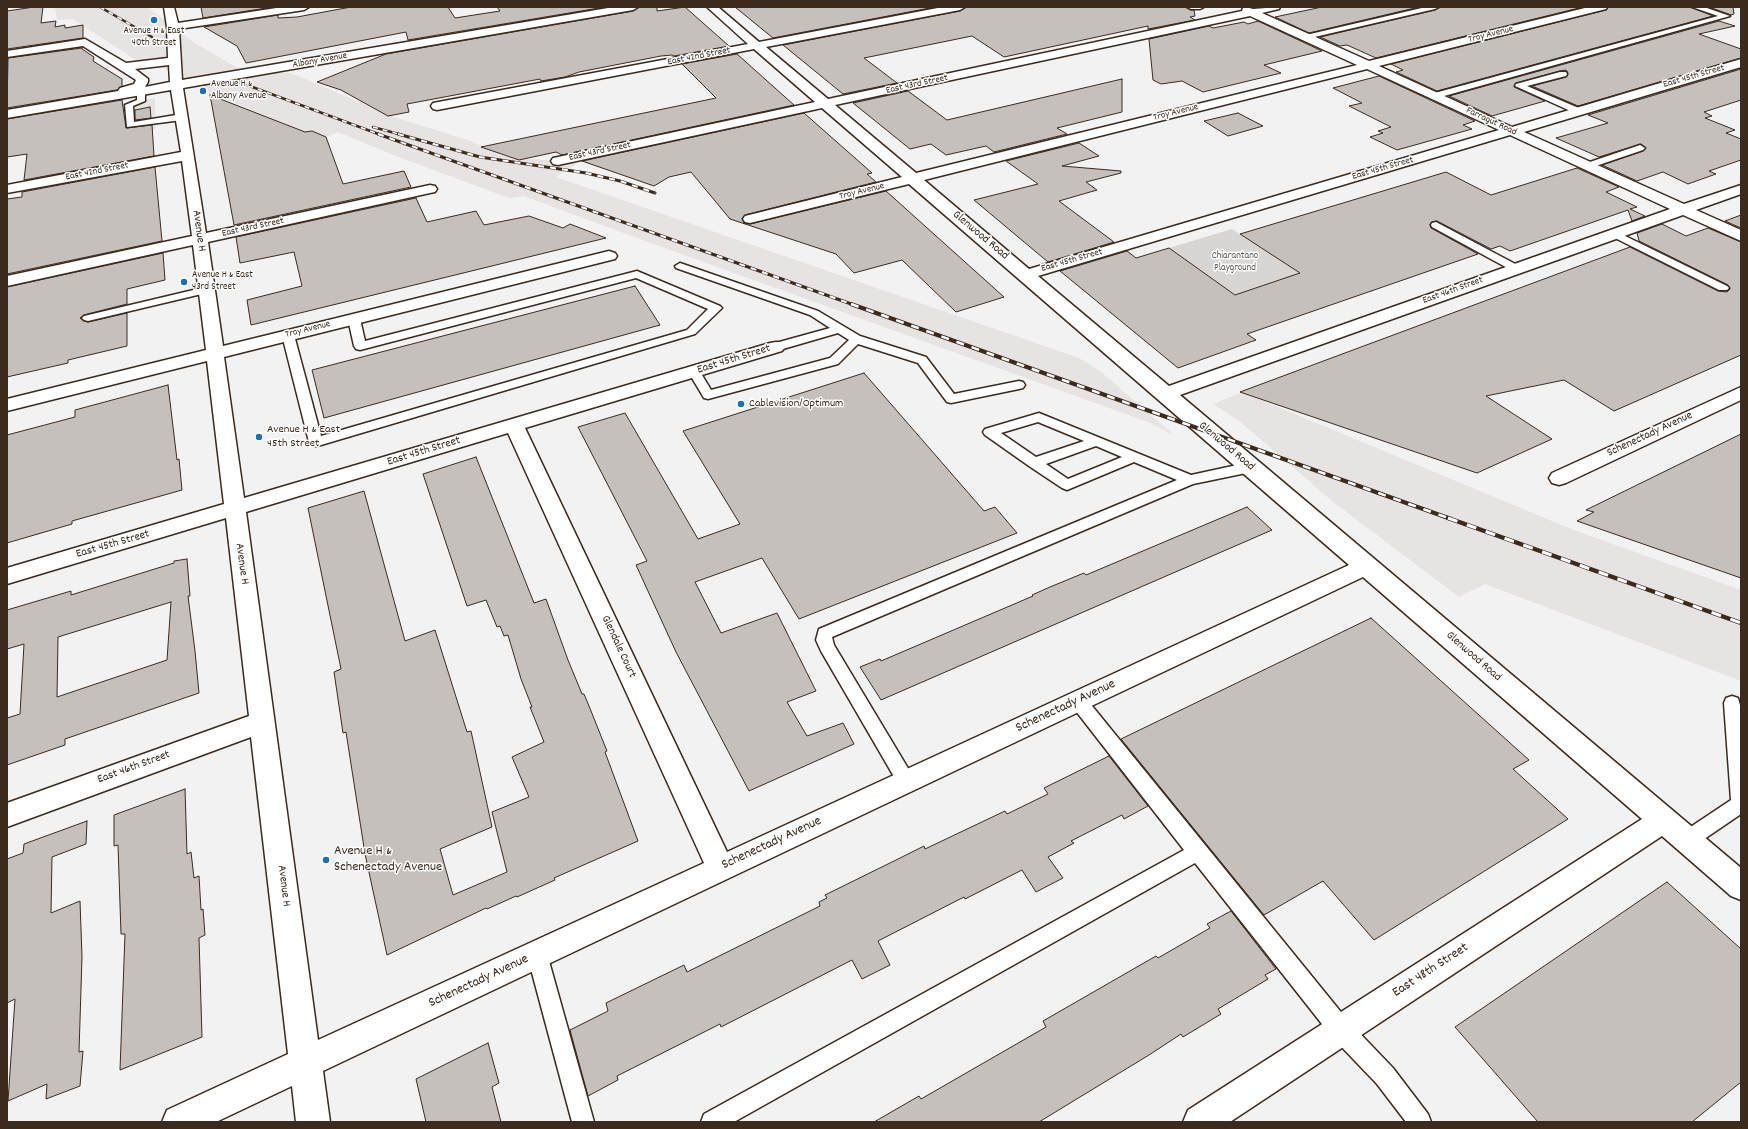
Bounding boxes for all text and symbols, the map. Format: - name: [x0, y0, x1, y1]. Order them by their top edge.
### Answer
- marker: Avenue H & East 40th Street: [149, 15, 159, 25]
- street label: Troy Avenue: [1467, 24, 1515, 46]
- place label: Avenue H & East 40th Street: [124, 26, 184, 50]
- street label: East 42nd Street: [667, 45, 731, 69]
- street label: Albany Avenue: [292, 50, 348, 72]
- street label: East 45th Street: [1662, 63, 1726, 91]
- street label: East 43rd Street: [885, 73, 949, 97]
- place label: Avenue H & Albany Avenue: [211, 79, 266, 102]
- marker: Avenue H & Albany Avenue: [198, 86, 208, 96]
- street label: Troy Avenue: [1152, 102, 1200, 124]
- street label: Farragut Road: [1464, 105, 1518, 139]
- street label: East 43rd Street: [568, 140, 632, 164]
- street label: East 45th Street: [1351, 155, 1415, 183]
- street label: East 42nd Street: [65, 160, 129, 184]
- street label: Troy Avenue: [838, 181, 886, 203]
- street label: Glenwood Road: [949, 208, 1011, 264]
- street label: Avenue H: [188, 209, 208, 253]
- street label: East 43rd Street: [221, 216, 285, 240]
- street label: East 45th Street: [1040, 247, 1104, 275]
- park label: Chiarantano Playground: [1212, 251, 1258, 274]
- place label: Avenue H & East 43rd Street: [192, 270, 253, 294]
- street label: East 46th Street: [1421, 275, 1485, 307]
- marker: Avenue H & East 43rd Street: [179, 277, 189, 287]
- street label: Troy Avenue: [284, 319, 332, 341]
- street label: East 45th Street: [696, 342, 772, 378]
- place label: Cablevision/Optimum: [749, 397, 843, 411]
- marker: Cablevision/Optimum: [736, 399, 746, 409]
- street label: Schenectady Avenue: [1605, 409, 1695, 461]
- street label: Glenwood Road: [1195, 419, 1257, 475]
- place label: Avenue H & East 45th Street: [267, 423, 340, 451]
- marker: Avenue H & East 45th Street: [254, 432, 264, 442]
- street label: East 45th Street: [386, 434, 462, 470]
- street label: East 45th Street: [75, 528, 151, 562]
- street label: Avenue H: [231, 542, 251, 586]
- street label: Glendale Court: [597, 614, 639, 680]
- street label: Glenwood Road: [1442, 629, 1504, 685]
- street label: Schenectady Avenue: [1013, 677, 1119, 737]
- street label: East 46th Street: [96, 748, 172, 788]
- street label: Schenectady Avenue: [719, 814, 825, 874]
- place label: Avenue H & Schenectady Avenue: [334, 844, 442, 876]
- marker: Avenue H & Schenectady Avenue: [321, 855, 331, 865]
- street label: Avenue H: [273, 864, 293, 908]
- street label: East 48th Street: [1390, 940, 1472, 1002]
- street label: Schenectady Avenue: [426, 952, 532, 1012]

